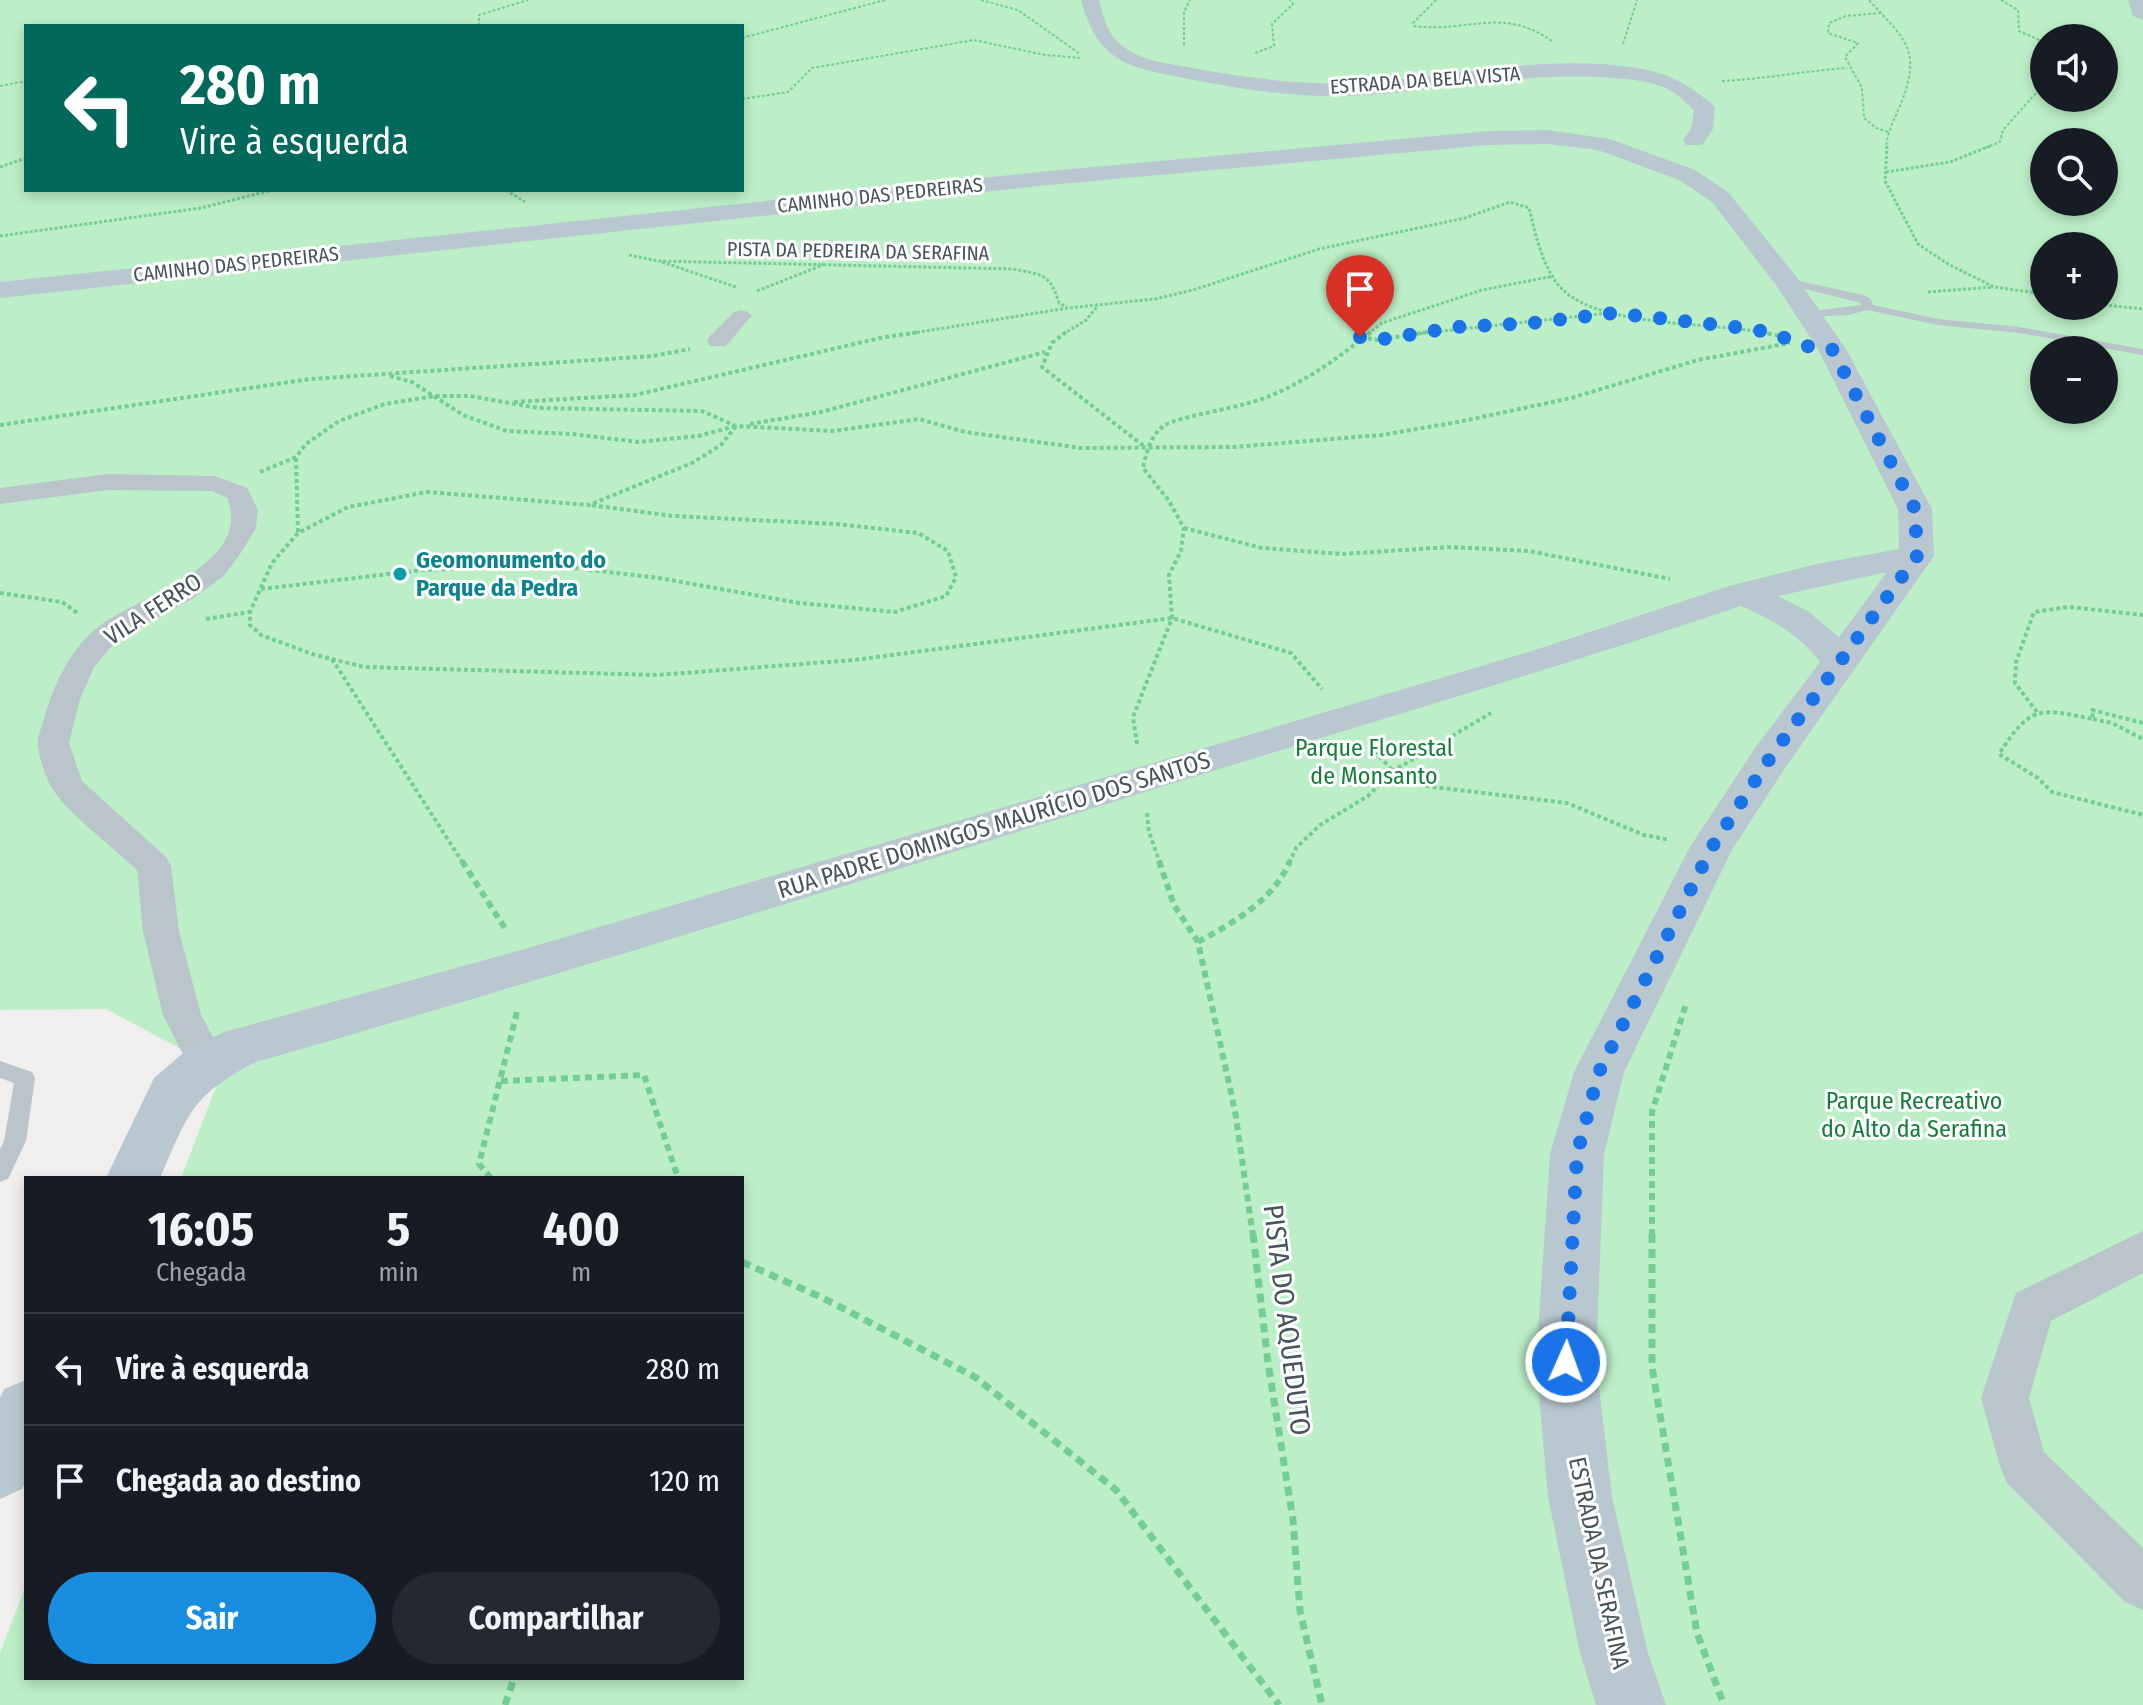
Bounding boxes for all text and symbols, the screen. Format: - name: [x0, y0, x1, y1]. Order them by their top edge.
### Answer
- map controls: [2030, 24, 2118, 424]
- button: sound: [2030, 24, 2118, 112]
- text: 280 m: [180, 52, 320, 119]
- icon: left: [48, 56, 152, 160]
- street label: ESTRADA DA BELA VISTA: [1329, 61, 1521, 99]
- text: Vire à esquerda: [180, 120, 409, 164]
- button: search: [2030, 128, 2118, 216]
- street label: CAMINHO DAS PEDREIRAS: [776, 172, 984, 218]
- button: +: [2030, 232, 2118, 320]
- street label: PISTA DA PEDREIRA DA SERAFINA: [727, 237, 990, 265]
- street label: CAMINHO DAS PEDREIRAS: [132, 241, 340, 287]
- pin: [1326, 255, 1394, 337]
- icon: arrive: [1338, 267, 1382, 311]
- button: −: [2030, 336, 2118, 424]
- place label: Geomonumento do Parque da Pedra: [416, 546, 606, 602]
- marker: Geomonumento do Parque da Pedra: [391, 565, 409, 583]
- street label: VILA FERRO: [99, 567, 207, 651]
- park label: Parque Florestal de Monsanto: [1295, 734, 1453, 790]
- street label: RUA PADRE DOMINGOS MAURÍCIO DOS SANTOS: [774, 745, 1214, 904]
- park label: Parque Recreativo do Alto da Serafina: [1821, 1087, 2007, 1143]
- text: 16:05: [148, 1200, 254, 1258]
- text: 5: [387, 1200, 410, 1258]
- text: 400: [543, 1200, 620, 1258]
- street label: PISTA DO AQUEDUTO: [1256, 1203, 1318, 1437]
- text: Chegada: [156, 1257, 247, 1288]
- text: min: [378, 1257, 419, 1288]
- text: m: [571, 1257, 591, 1288]
- position arrow: [1524, 1320, 1608, 1404]
- icon: left: [48, 1347, 92, 1391]
- text: Vire à esquerda: [116, 1351, 309, 1387]
- text: 280 m: [646, 1351, 720, 1387]
- street label: ESTRADA DA SERAFINA: [1563, 1454, 1635, 1672]
- icon: arrive: [48, 1459, 92, 1503]
- text: Chegada ao destino: [116, 1463, 361, 1499]
- text: 120 m: [649, 1463, 720, 1499]
- button: Sair: [48, 1572, 376, 1664]
- button: Compartilhar: [392, 1572, 720, 1664]

